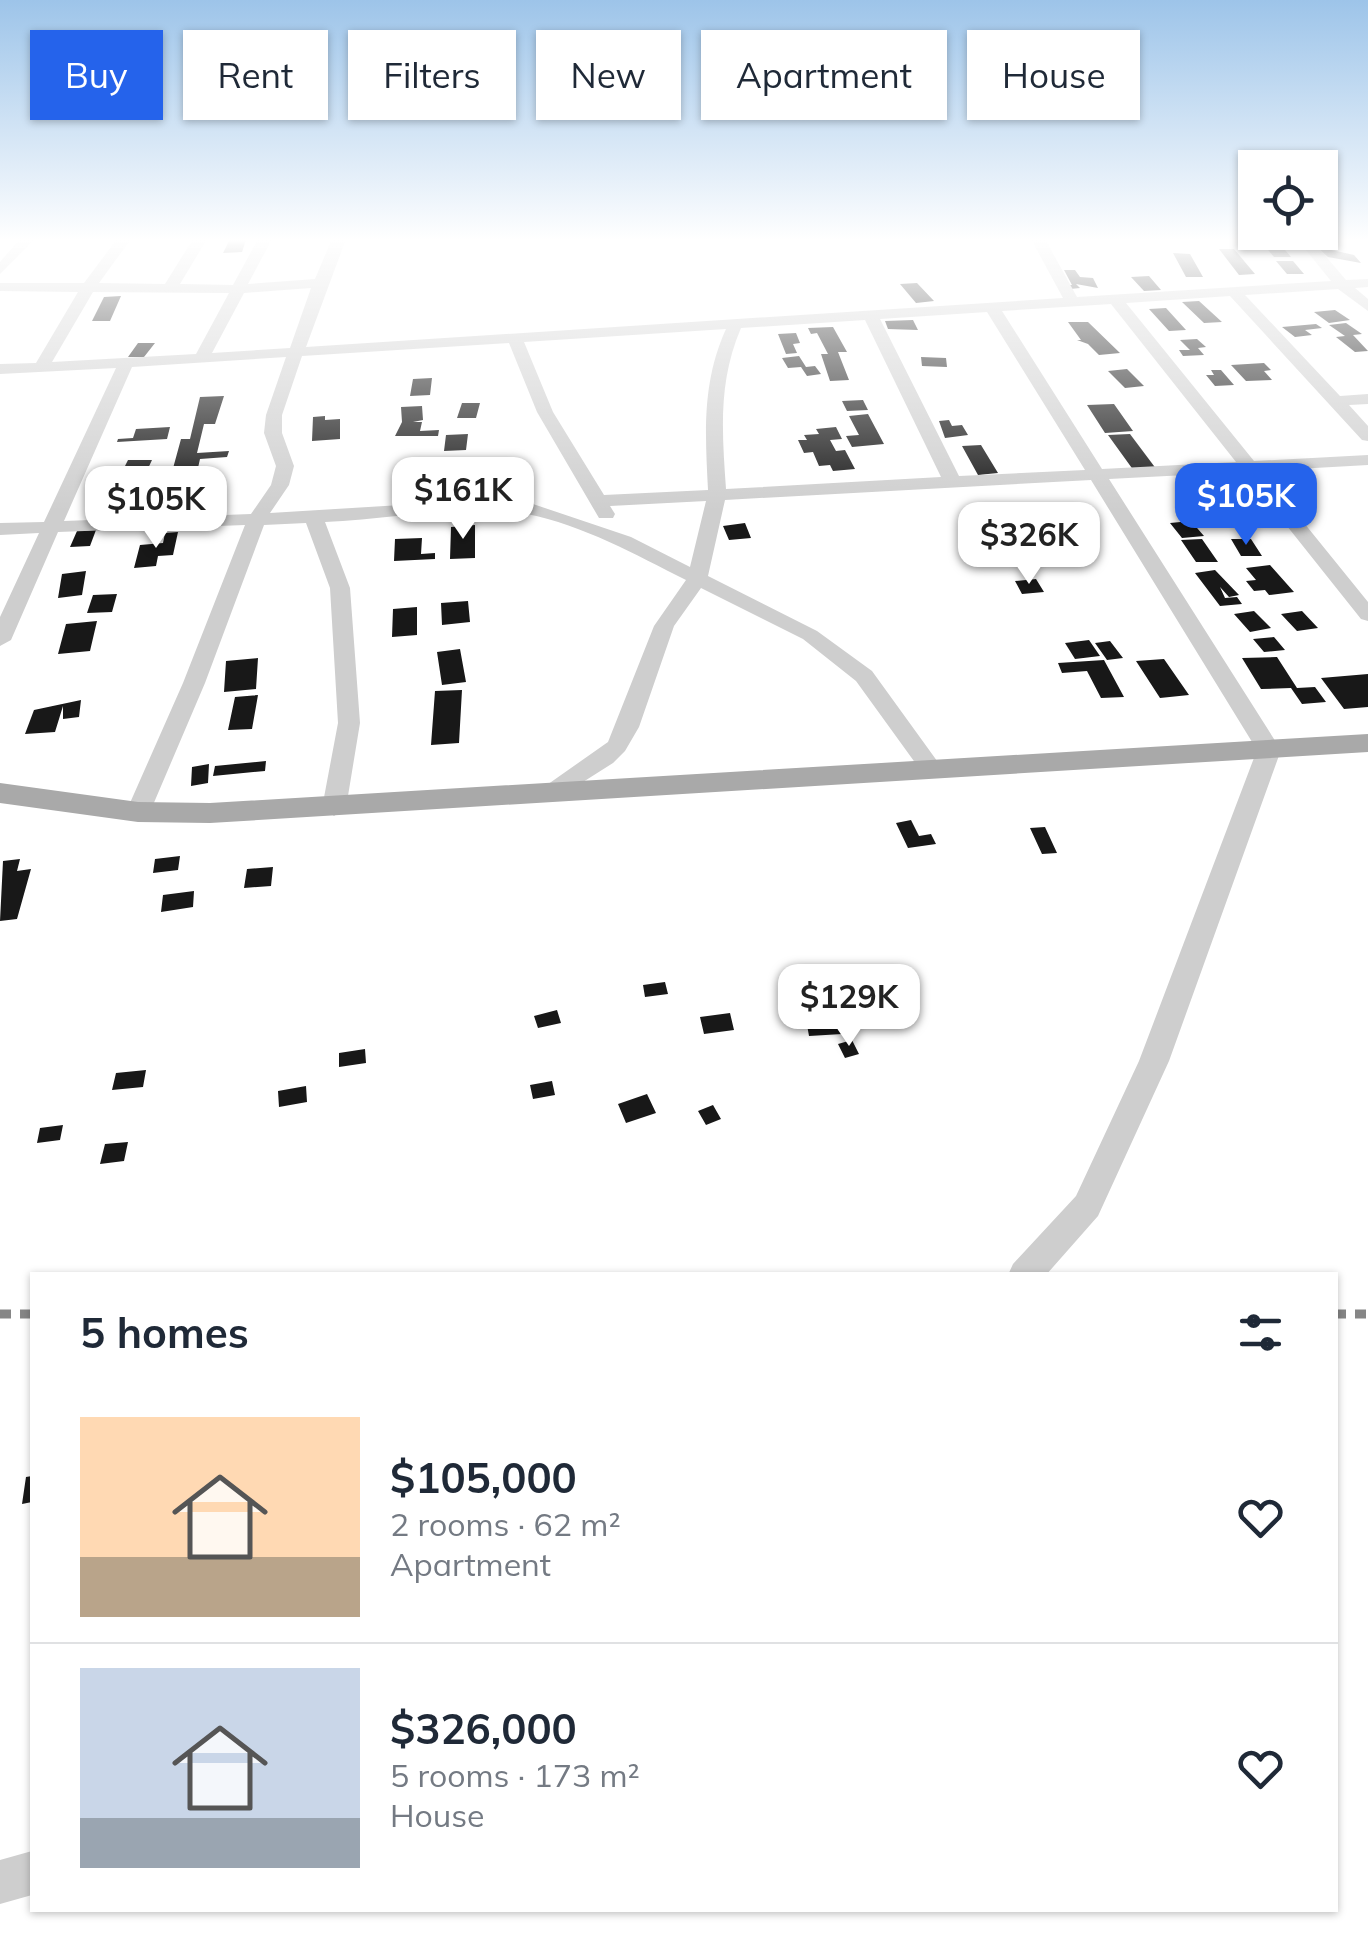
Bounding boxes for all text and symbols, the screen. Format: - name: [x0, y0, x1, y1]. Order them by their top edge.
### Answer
- chip: Buy: [30, 30, 163, 120]
- chip: Rent: [183, 30, 328, 120]
- chip: Filters: [348, 30, 516, 120]
- chip: New: [536, 30, 681, 120]
- chip: Apartment: [701, 30, 947, 120]
- chip: House: [967, 30, 1140, 120]
- map controls: [1238, 150, 1338, 250]
- button: locate: [1238, 150, 1338, 250]
- pin: $161K: [393, 457, 533, 542]
- pin: $105K: [1176, 463, 1316, 548]
- pin: $105K: [86, 466, 226, 551]
- text: $161K: [414, 469, 512, 509]
- text: $105K: [1197, 475, 1295, 515]
- text: $105K: [107, 478, 205, 518]
- pin: $326K: [959, 502, 1099, 587]
- text: $326K: [980, 514, 1078, 554]
- pin: $129K: [779, 964, 919, 1049]
- text: $129K: [800, 976, 898, 1016]
- icon: filters: [1233, 1305, 1288, 1360]
- text: 5 homes: [80, 1306, 249, 1359]
- text: $105,000: [390, 1451, 577, 1504]
- icon: home: [160, 1457, 280, 1577]
- icon: heart: [1233, 1490, 1288, 1545]
- text: 2 rooms · 62 m²: [390, 1504, 621, 1544]
- text: Apartment: [390, 1544, 551, 1584]
- text: $326,000: [390, 1702, 577, 1755]
- icon: home: [160, 1708, 280, 1828]
- icon: heart: [1233, 1741, 1288, 1796]
- text: 5 rooms · 173 m²: [390, 1755, 640, 1795]
- text: House: [390, 1795, 485, 1835]

